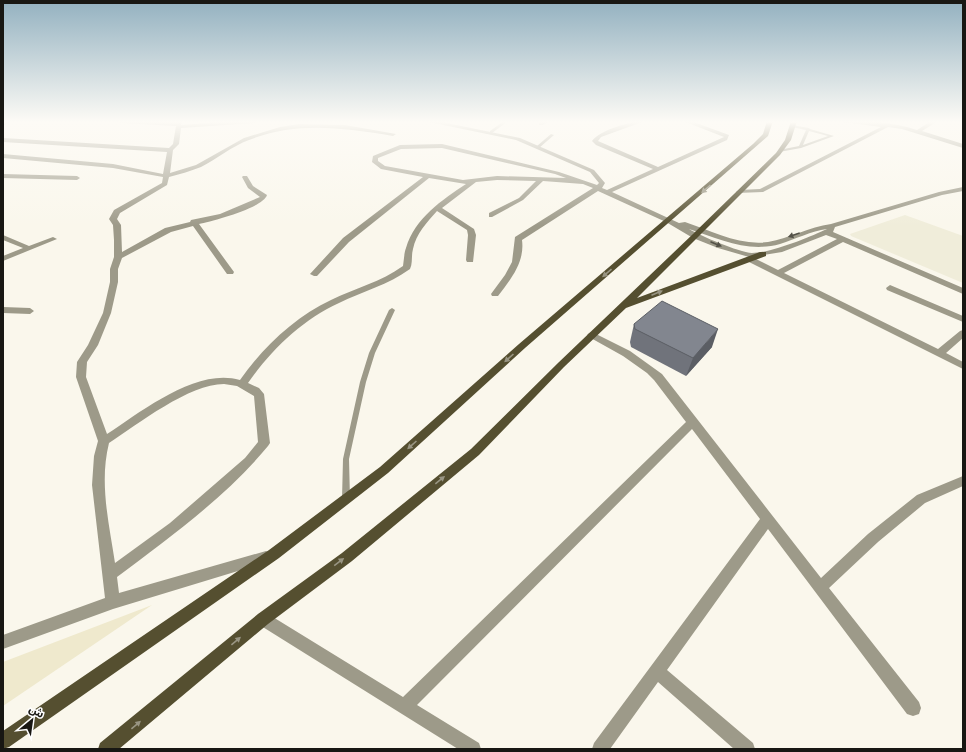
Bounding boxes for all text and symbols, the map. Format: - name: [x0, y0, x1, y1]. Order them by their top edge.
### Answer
- one-way arrow: [701, 184, 711, 193]
- one-way arrow: [788, 233, 800, 239]
- one-way arrow: [711, 242, 723, 248]
- one-way arrow: [602, 269, 613, 278]
- one-way arrow: [651, 289, 663, 295]
- one-way arrow: [504, 354, 514, 363]
- one-way arrow: [407, 440, 417, 450]
- one-way arrow: [435, 476, 446, 485]
- one-way arrow: [334, 558, 345, 567]
- one-way arrow: [231, 637, 242, 646]
- north arrow: [12, 700, 52, 740]
- text: ش: [27, 702, 46, 721]
- one-way arrow: [131, 720, 142, 729]

